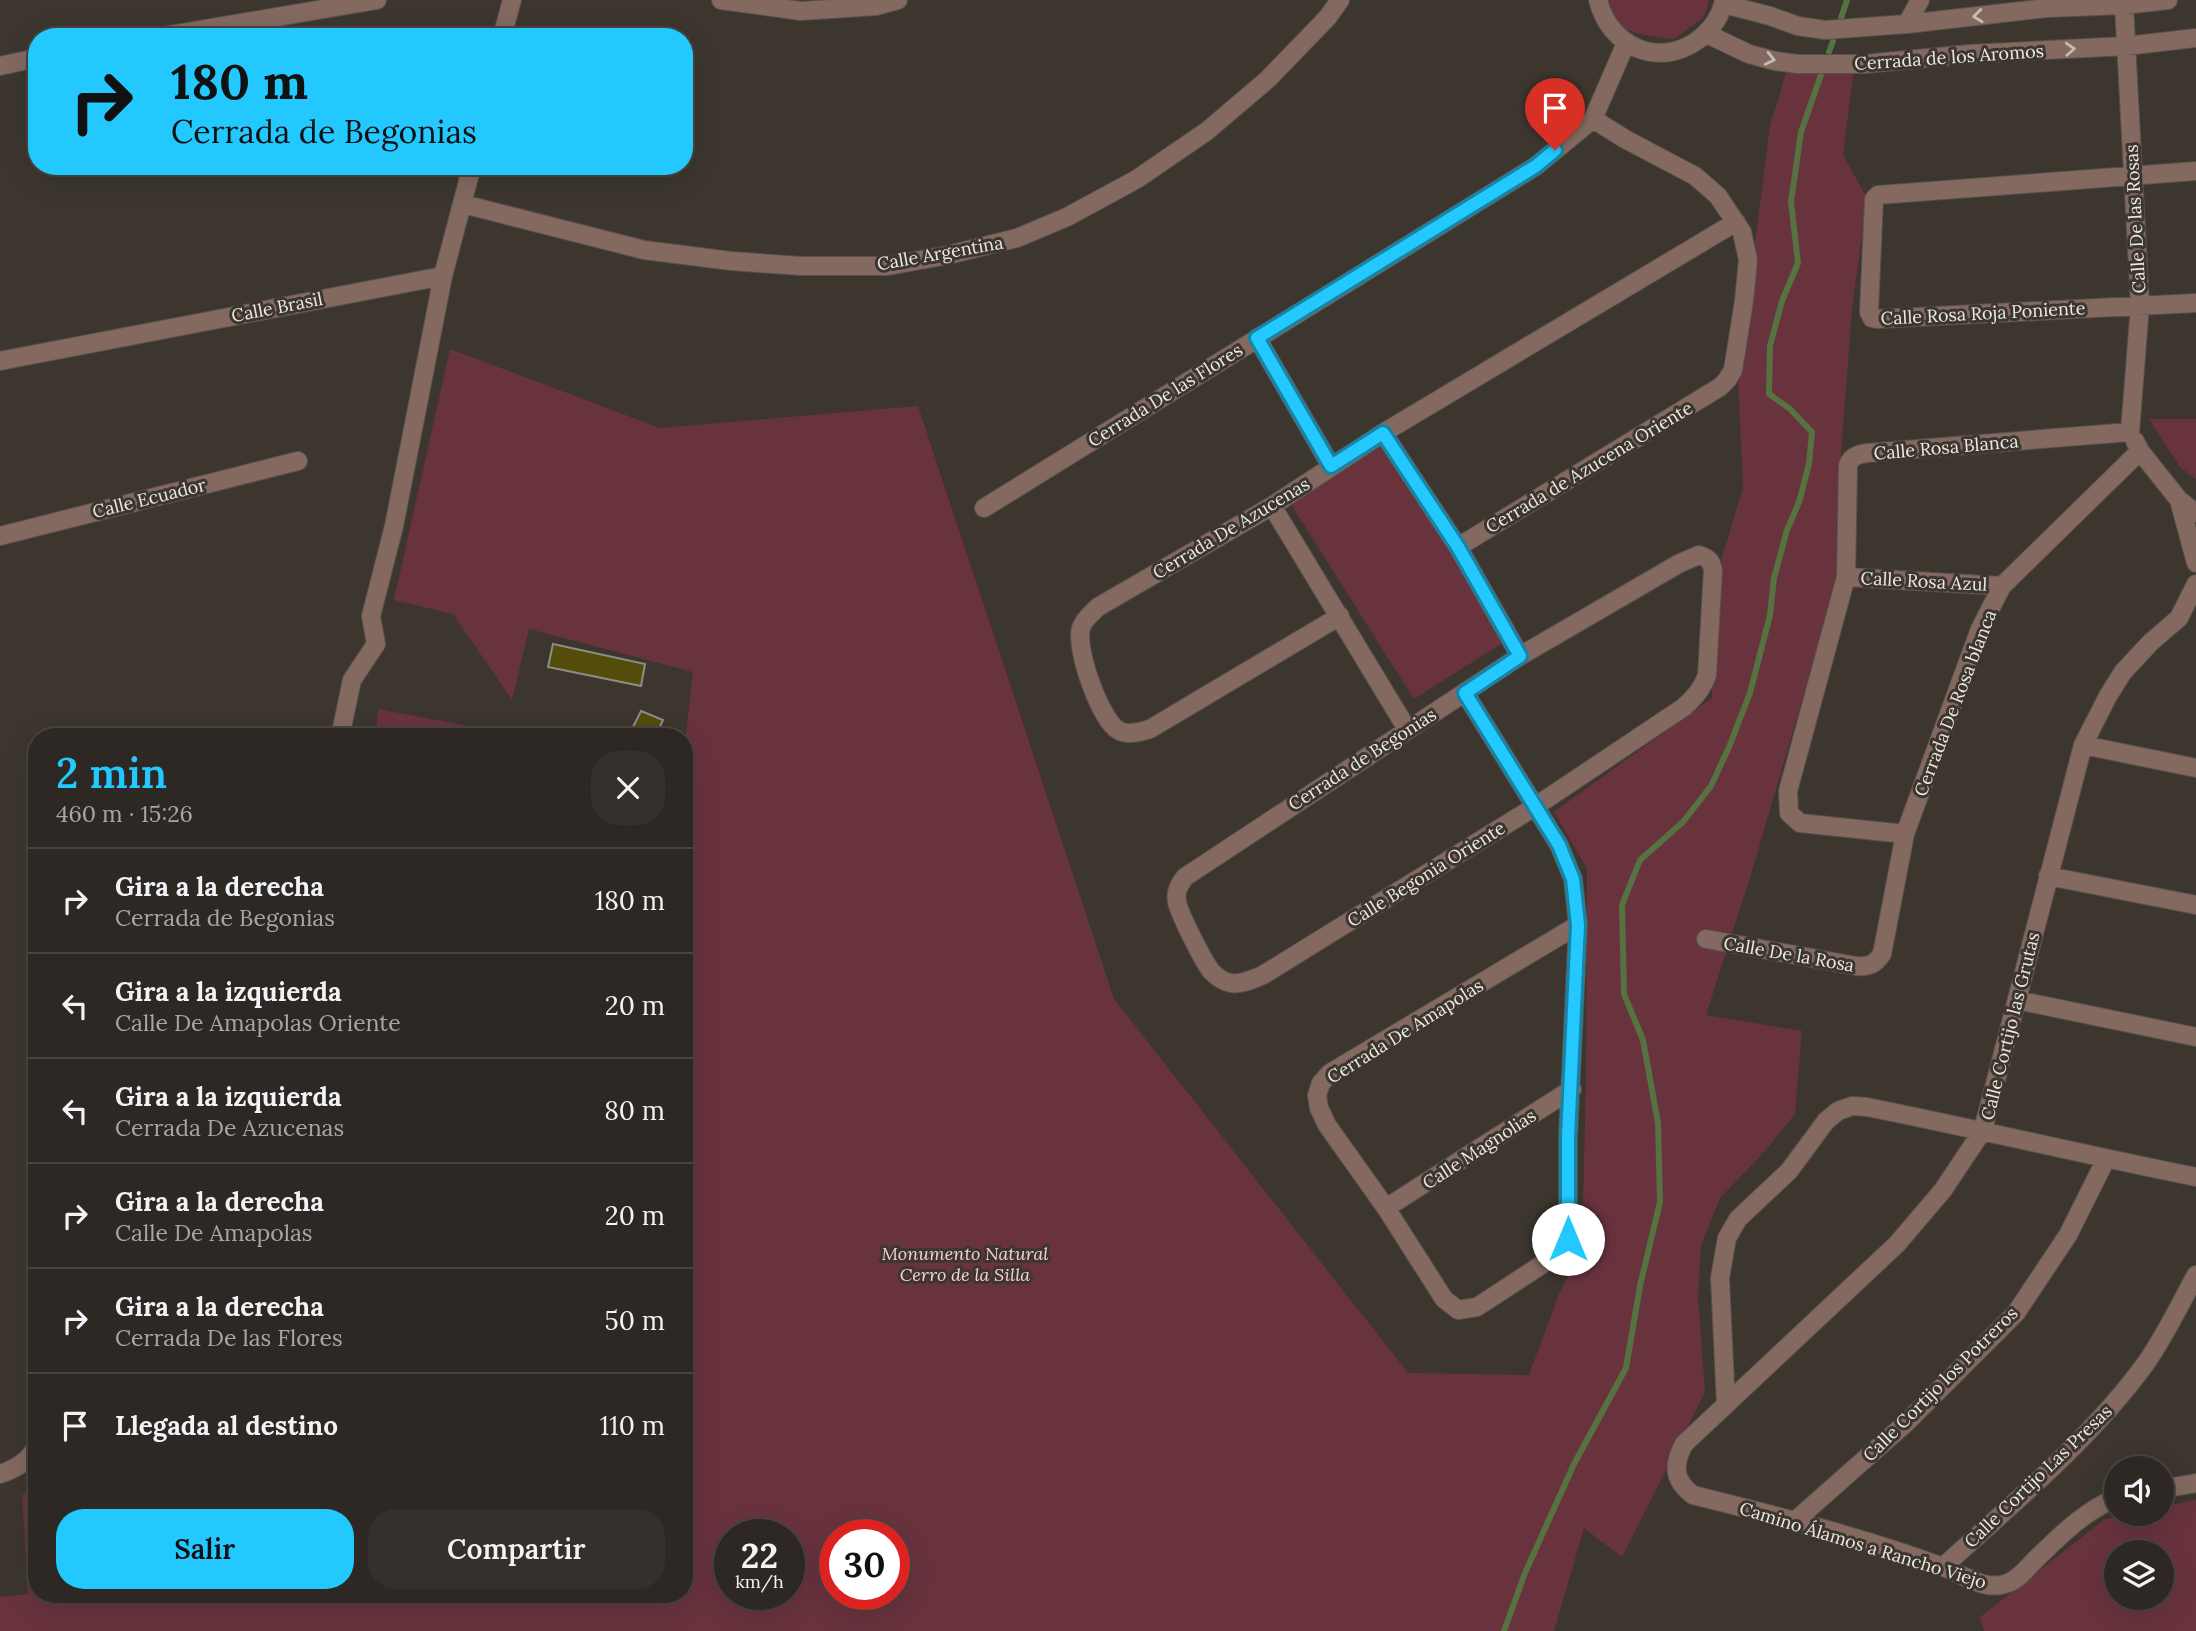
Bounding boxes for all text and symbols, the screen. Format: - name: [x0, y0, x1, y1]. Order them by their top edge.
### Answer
- one-way arrow: [1972, 9, 1984, 24]
- street label: Cerrada de los Aromos: [1853, 39, 2045, 75]
- one-way arrow: [2065, 42, 2076, 57]
- text: 180 m: [171, 50, 308, 112]
- one-way arrow: [1764, 51, 1776, 65]
- icon: right: [56, 56, 147, 147]
- pin: [1525, 78, 1585, 150]
- icon: arrive: [1536, 89, 1574, 127]
- text: Cerrada de Begonias: [171, 111, 477, 152]
- street label: Calle De las Rosas: [2120, 144, 2150, 294]
- street label: Calle Argentina: [875, 231, 1005, 275]
- street label: Calle Brasil: [229, 287, 325, 327]
- street label: Calle Rosa Roja Poniente: [1880, 296, 2086, 330]
- street label: Cerrada De las Flores: [1083, 338, 1247, 452]
- street label: Cerrada de Azucena Oriente: [1481, 396, 1697, 538]
- street label: Calle Rosa Blanca: [1873, 429, 2019, 465]
- street label: Cerrada De Azucenas: [1148, 472, 1314, 584]
- street label: Calle Ecuador: [90, 473, 208, 523]
- street label: Calle Rosa Azul: [1860, 566, 1988, 596]
- street label: Cerrada De Rosa blanca: [1909, 606, 2001, 800]
- street label: Cerrada de Begonias: [1284, 702, 1440, 816]
- text: 2 min: [56, 746, 167, 800]
- button: close: [591, 751, 665, 825]
- text: 460 m · 15:26: [56, 799, 193, 828]
- street label: Calle Begonia Oriente: [1343, 816, 1509, 932]
- text: Gira a la derecha: [115, 870, 324, 903]
- icon: right: [56, 882, 94, 920]
- text: 180 m: [595, 884, 665, 917]
- text: Cerrada de Begonias: [115, 903, 335, 932]
- street label: Calle Cortijo las Grutas: [1975, 929, 2045, 1123]
- street label: Calle De la Rosa: [1722, 931, 1856, 977]
- street label: Cerrada De Amapolas: [1322, 973, 1488, 1089]
- text: Gira a la izquierda: [115, 975, 342, 1008]
- icon: left: [56, 987, 94, 1025]
- text: 20 m: [605, 989, 665, 1022]
- text: Calle De Amapolas Oriente: [115, 1008, 401, 1037]
- text: Gira a la izquierda: [115, 1080, 342, 1113]
- icon: left: [56, 1092, 94, 1130]
- text: 80 m: [604, 1094, 665, 1127]
- street label: Calle Magnolias: [1418, 1104, 1540, 1194]
- text: Cerrada De Azucenas: [115, 1113, 344, 1142]
- text: Gira a la derecha: [115, 1185, 324, 1218]
- icon: right: [56, 1197, 94, 1235]
- text: 20 m: [605, 1199, 665, 1232]
- position arrow: [1531, 1202, 1605, 1276]
- text: Calle De Amapolas: [115, 1218, 312, 1247]
- park label: Monumento Natural Cerro de la Silla: [882, 1242, 1048, 1286]
- text: Gira a la derecha: [115, 1290, 324, 1323]
- icon: right: [56, 1302, 94, 1340]
- street label: Calle Cortijo los Potreros: [1858, 1302, 2022, 1466]
- text: 50 m: [605, 1304, 665, 1337]
- text: Cerrada De las Flores: [115, 1323, 343, 1352]
- street label: Calle Cortijo Las Presas: [1959, 1399, 2117, 1553]
- icon: arrive: [56, 1407, 94, 1445]
- text: Llegada al destino: [115, 1409, 338, 1442]
- text: 110 m: [600, 1409, 665, 1442]
- map controls: [2104, 1456, 2174, 1610]
- button: sound: [2104, 1456, 2174, 1526]
- street label: Camino Álamos a Rancho Viejo: [1737, 1496, 1989, 1594]
- button: Salir: [56, 1509, 354, 1589]
- button: Compartir: [368, 1509, 665, 1589]
- speed limit sign: 30: [819, 1519, 910, 1610]
- text: 22: [741, 1533, 778, 1578]
- button: layers: [2104, 1540, 2174, 1610]
- text: km/h: [735, 1570, 784, 1593]

